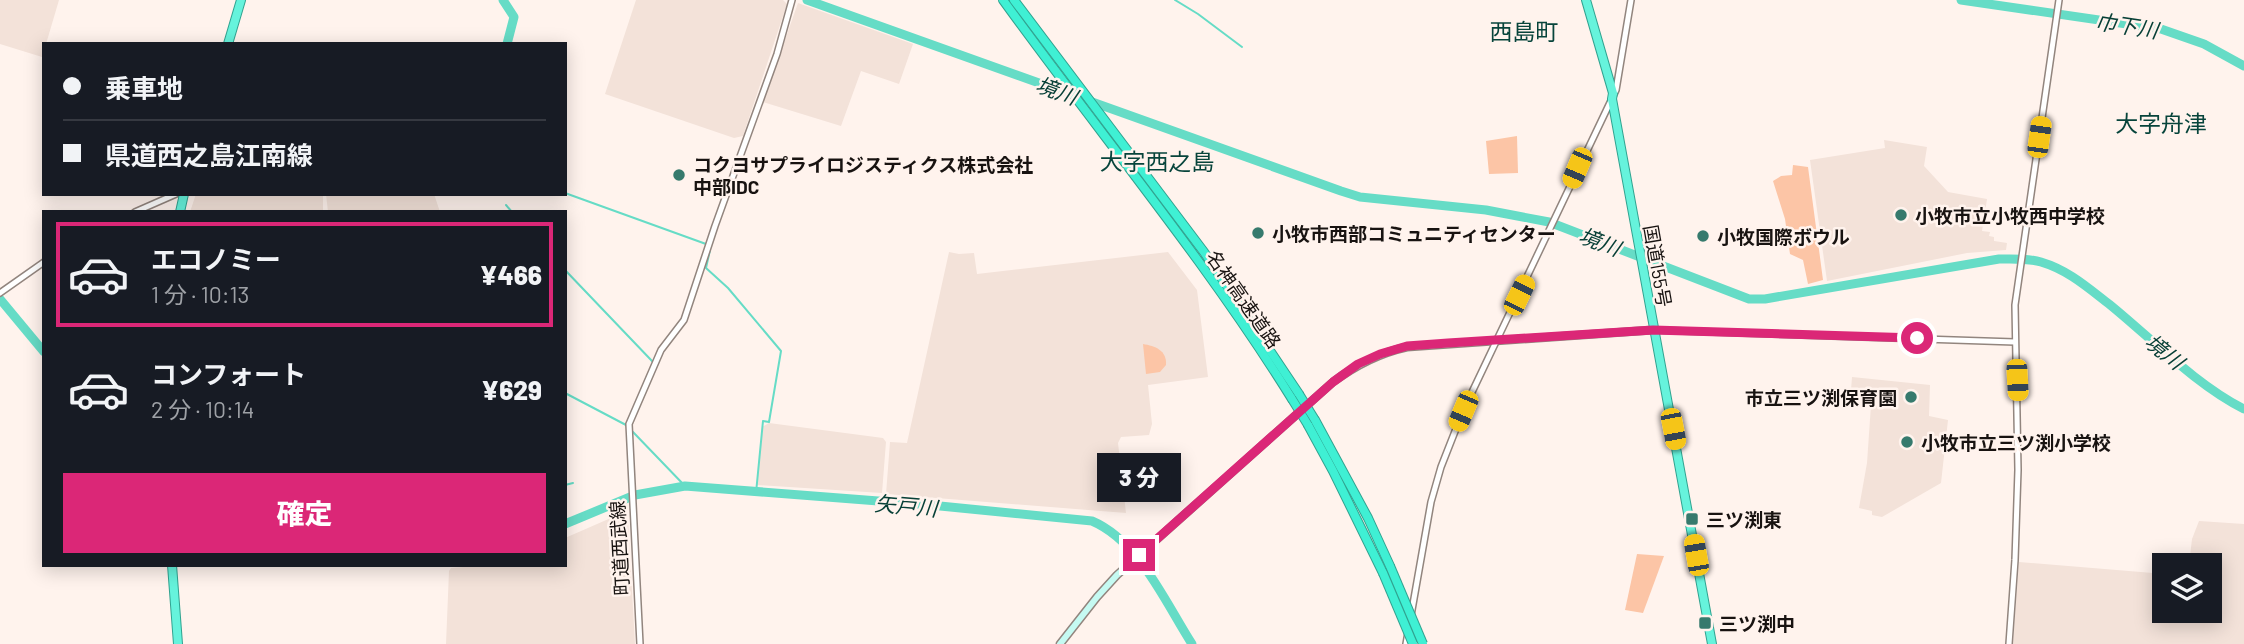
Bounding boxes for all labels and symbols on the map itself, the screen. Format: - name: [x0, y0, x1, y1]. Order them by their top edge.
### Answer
- water label: 巾下川: [2094, 8, 2162, 43]
- district label: 西島町: [1490, 17, 1559, 45]
- water label: 境川: [1033, 71, 1083, 110]
- district label: 大字舟津: [2115, 109, 2207, 137]
- car: [2026, 115, 2053, 159]
- car: [1560, 145, 1595, 191]
- district label: 大字西之島: [1100, 147, 1215, 175]
- place label: コクヨサプライロジスティクス株式会社 中部IDC: [693, 153, 1033, 198]
- marker: コクヨサプライロジスティクス株式会社 中部IDC: [671, 167, 687, 183]
- place label: 小牧市立小牧西中学校: [1915, 204, 2105, 227]
- marker: 小牧市立小牧西中学校: [1893, 207, 1909, 223]
- place label: 小牧市西部コミュニティセンター: [1272, 222, 1556, 245]
- water label: 境川: [1576, 222, 1626, 261]
- street label: 国道155号: [1639, 223, 1677, 309]
- marker: 小牧市西部コミュニティセンター: [1250, 225, 1266, 241]
- place label: 小牧国際ボウル: [1717, 225, 1850, 248]
- marker: 小牧国際ボウル: [1695, 228, 1711, 244]
- street label: 名神高速道路: [1202, 246, 1286, 352]
- car: [1501, 272, 1538, 318]
- route start: [1901, 322, 1933, 354]
- water label: 境川: [2141, 328, 2191, 375]
- car: [2006, 358, 2029, 402]
- place label: 市立三ツ渕保育園: [1745, 386, 1897, 409]
- car: [1446, 388, 1481, 434]
- marker: 市立三ツ渕保育園: [1903, 389, 1919, 405]
- car: [1659, 406, 1688, 452]
- place label: 小牧市立三ツ渕小学校: [1921, 431, 2111, 454]
- marker: 小牧市立三ツ渕小学校: [1899, 434, 1915, 450]
- callout: 3 分: [1097, 454, 1181, 503]
- water label: 矢戸川: [874, 490, 940, 520]
- street label: 町道西武線: [605, 500, 633, 596]
- place label: 三ツ渕東: [1706, 508, 1782, 531]
- marker: 三ツ渕東: [1684, 511, 1700, 527]
- car: [1683, 532, 1710, 578]
- route end: [1123, 539, 1155, 571]
- place label: 三ツ渕中: [1719, 612, 1795, 635]
- marker: 三ツ渕中: [1697, 615, 1713, 631]

